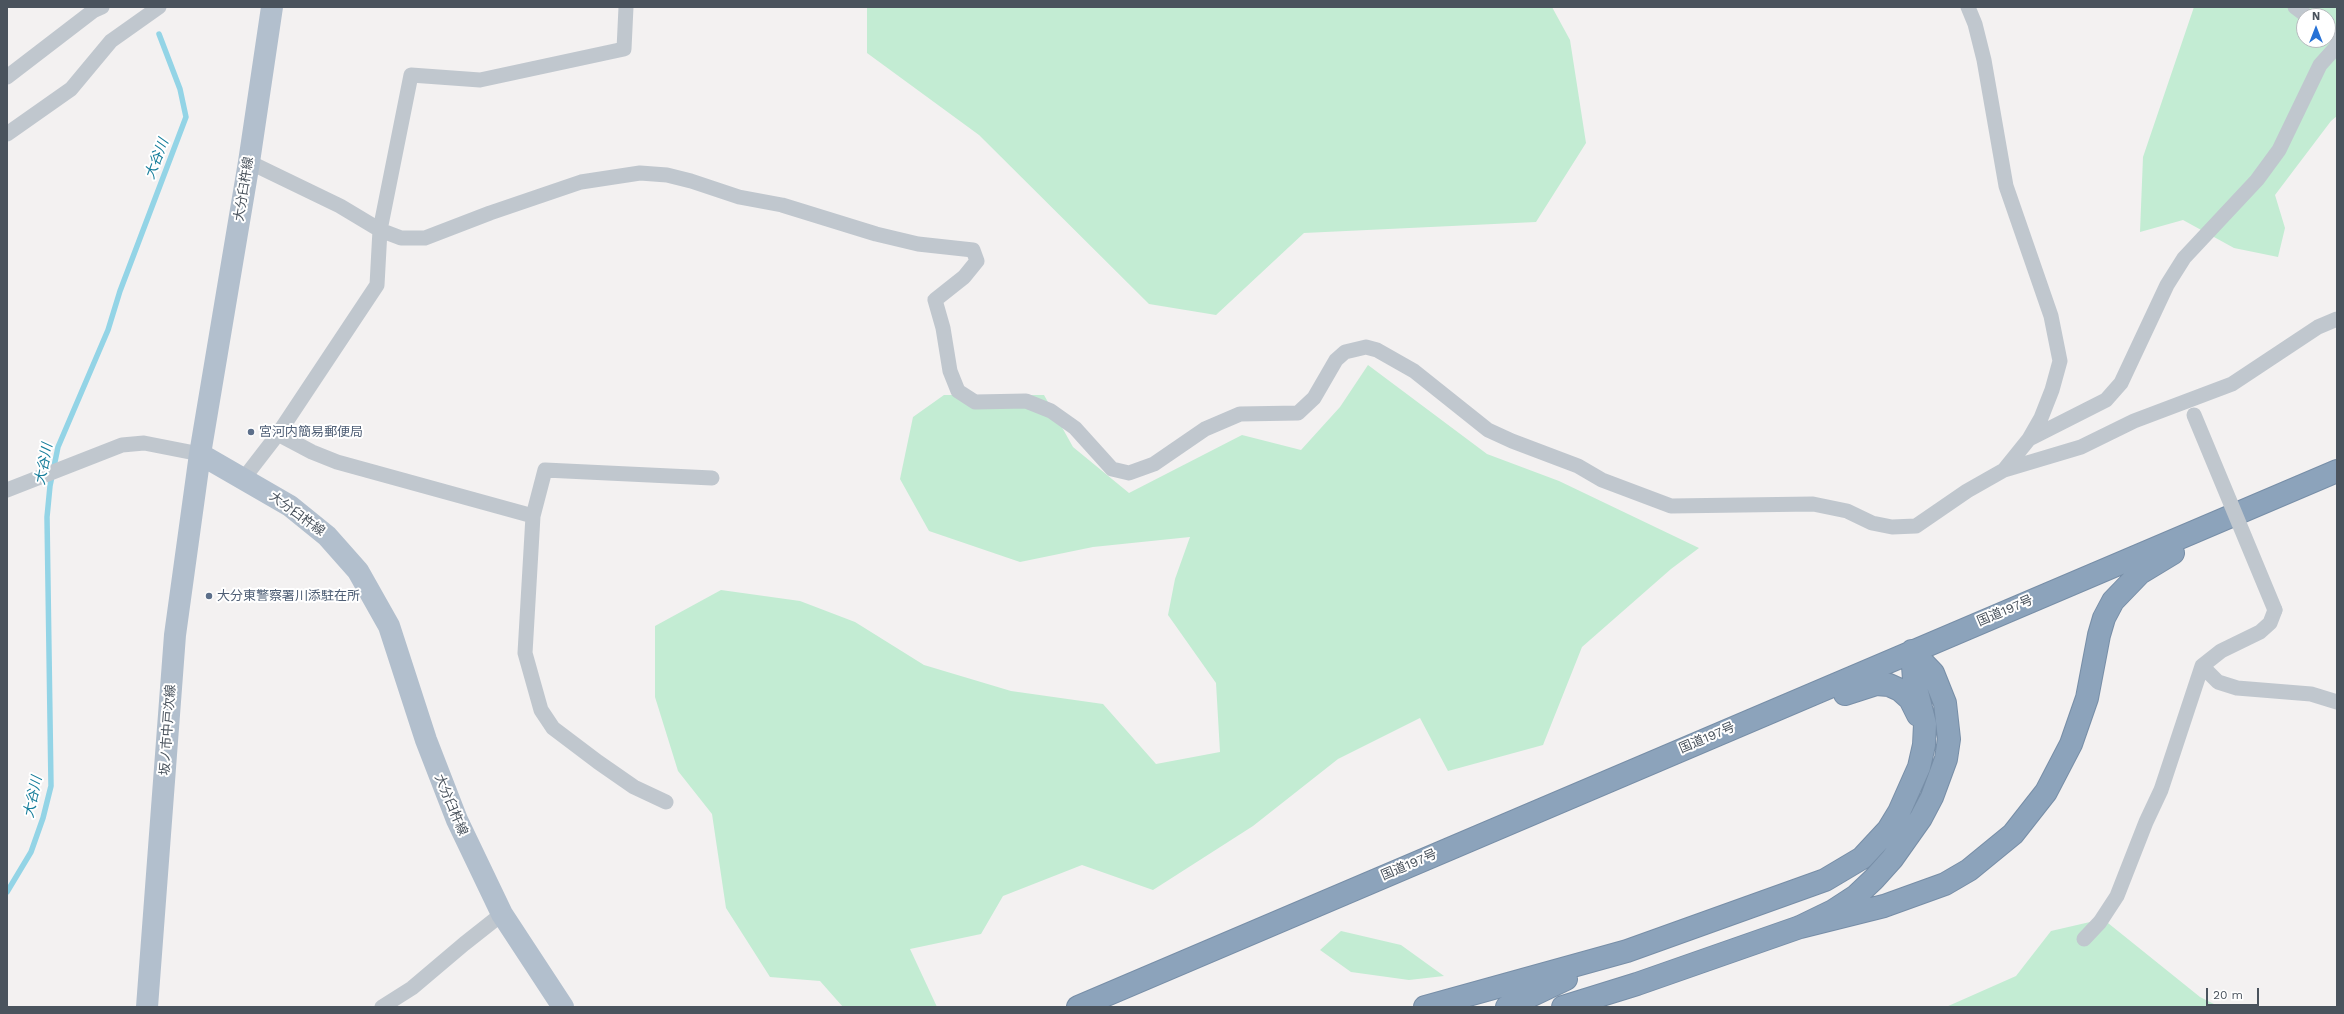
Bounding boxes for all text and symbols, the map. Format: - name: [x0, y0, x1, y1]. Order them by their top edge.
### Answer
- north arrow: [2296, 8, 2336, 48]
- text: N: [2312, 10, 2320, 23]
- water label: 大谷川: [142, 136, 172, 182]
- street label: 大分臼杵線: [231, 156, 257, 222]
- place label: 宮河内簡易郵便局: [259, 424, 363, 440]
- marker: 宮河内簡易郵便局: [246, 427, 256, 437]
- water label: 大谷川: [32, 442, 56, 486]
- street label: 大分臼杵線: [266, 489, 328, 539]
- place label: 大分東警察署川添駐在所: [217, 588, 360, 604]
- marker: 大分東警察署川添駐在所: [204, 591, 214, 601]
- street label: 国道197号: [1975, 592, 2035, 630]
- street label: 坂ノ市中戸次線: [157, 684, 179, 776]
- street label: 国道197号: [1677, 719, 1737, 757]
- street label: 大分臼杵線: [431, 772, 471, 838]
- water label: 大谷川: [20, 775, 46, 819]
- street label: 国道197号: [1379, 846, 1439, 884]
- scale bar: [2208, 980, 2261, 1006]
- text: 20 m: [2213, 988, 2243, 1002]

